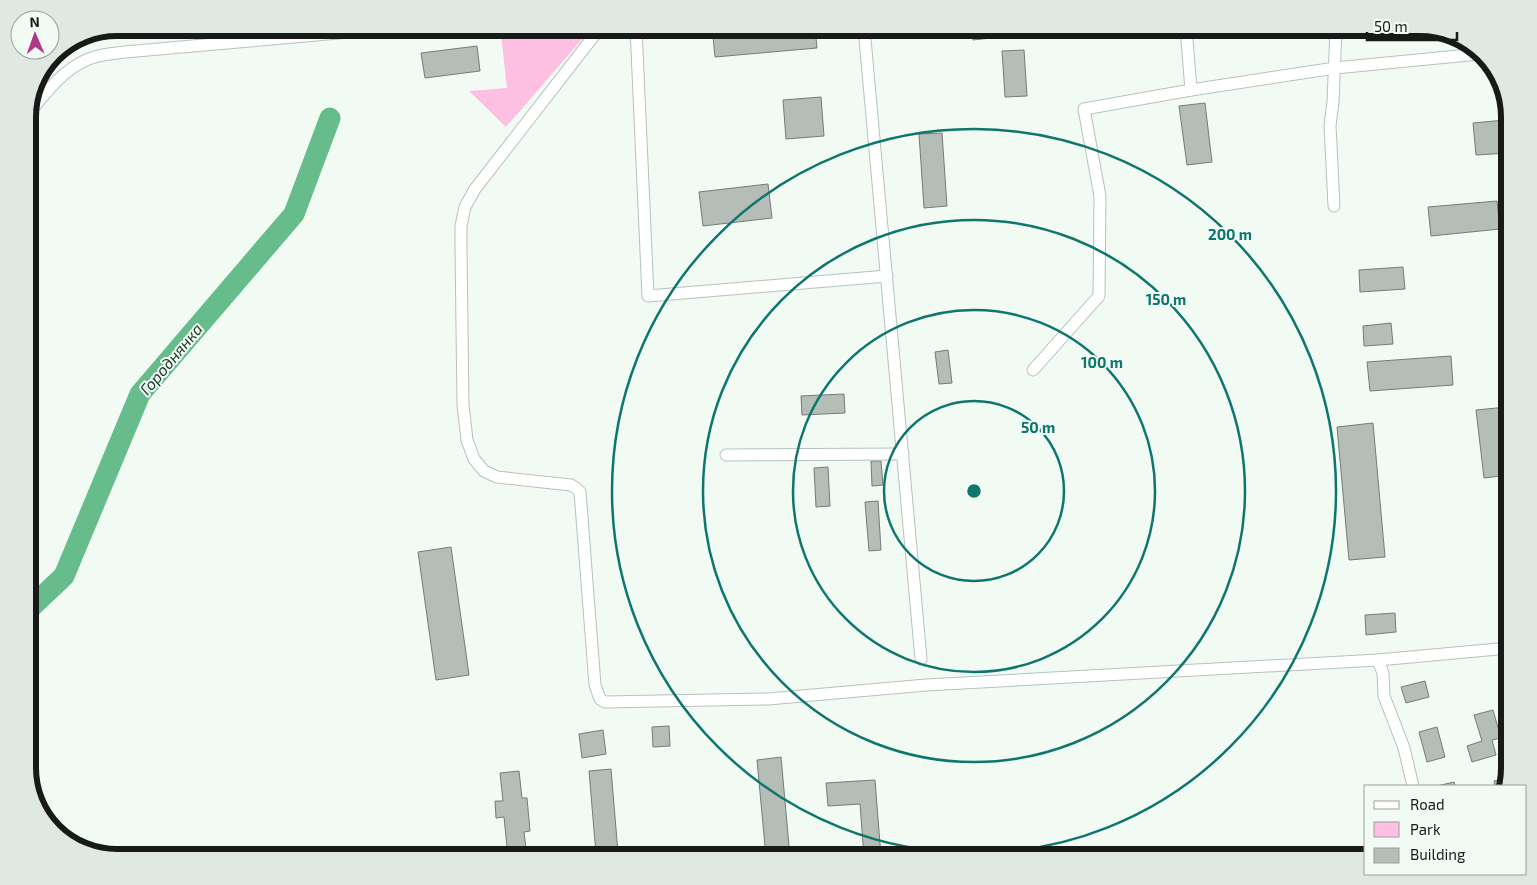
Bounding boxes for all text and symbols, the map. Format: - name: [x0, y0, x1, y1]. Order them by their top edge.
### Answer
- north arrow: [10, 10, 60, 60]
- scale bar: [1367, 10, 1457, 42]
- text: N: [29, 13, 40, 30]
- text: 50 m: [1374, 17, 1408, 35]
- text: 200 m: [1208, 225, 1252, 243]
- text: 150 m: [1146, 290, 1186, 308]
- water label: Городнянка: [135, 319, 206, 398]
- text: 100 m: [1081, 353, 1123, 371]
- text: 50 m: [1021, 418, 1055, 436]
- centre of rings: [965, 482, 983, 500]
- legend: [1364, 785, 1527, 875]
- text: Road: [1410, 795, 1445, 813]
- text: Park: [1410, 820, 1441, 838]
- text: Building: [1410, 845, 1466, 863]

